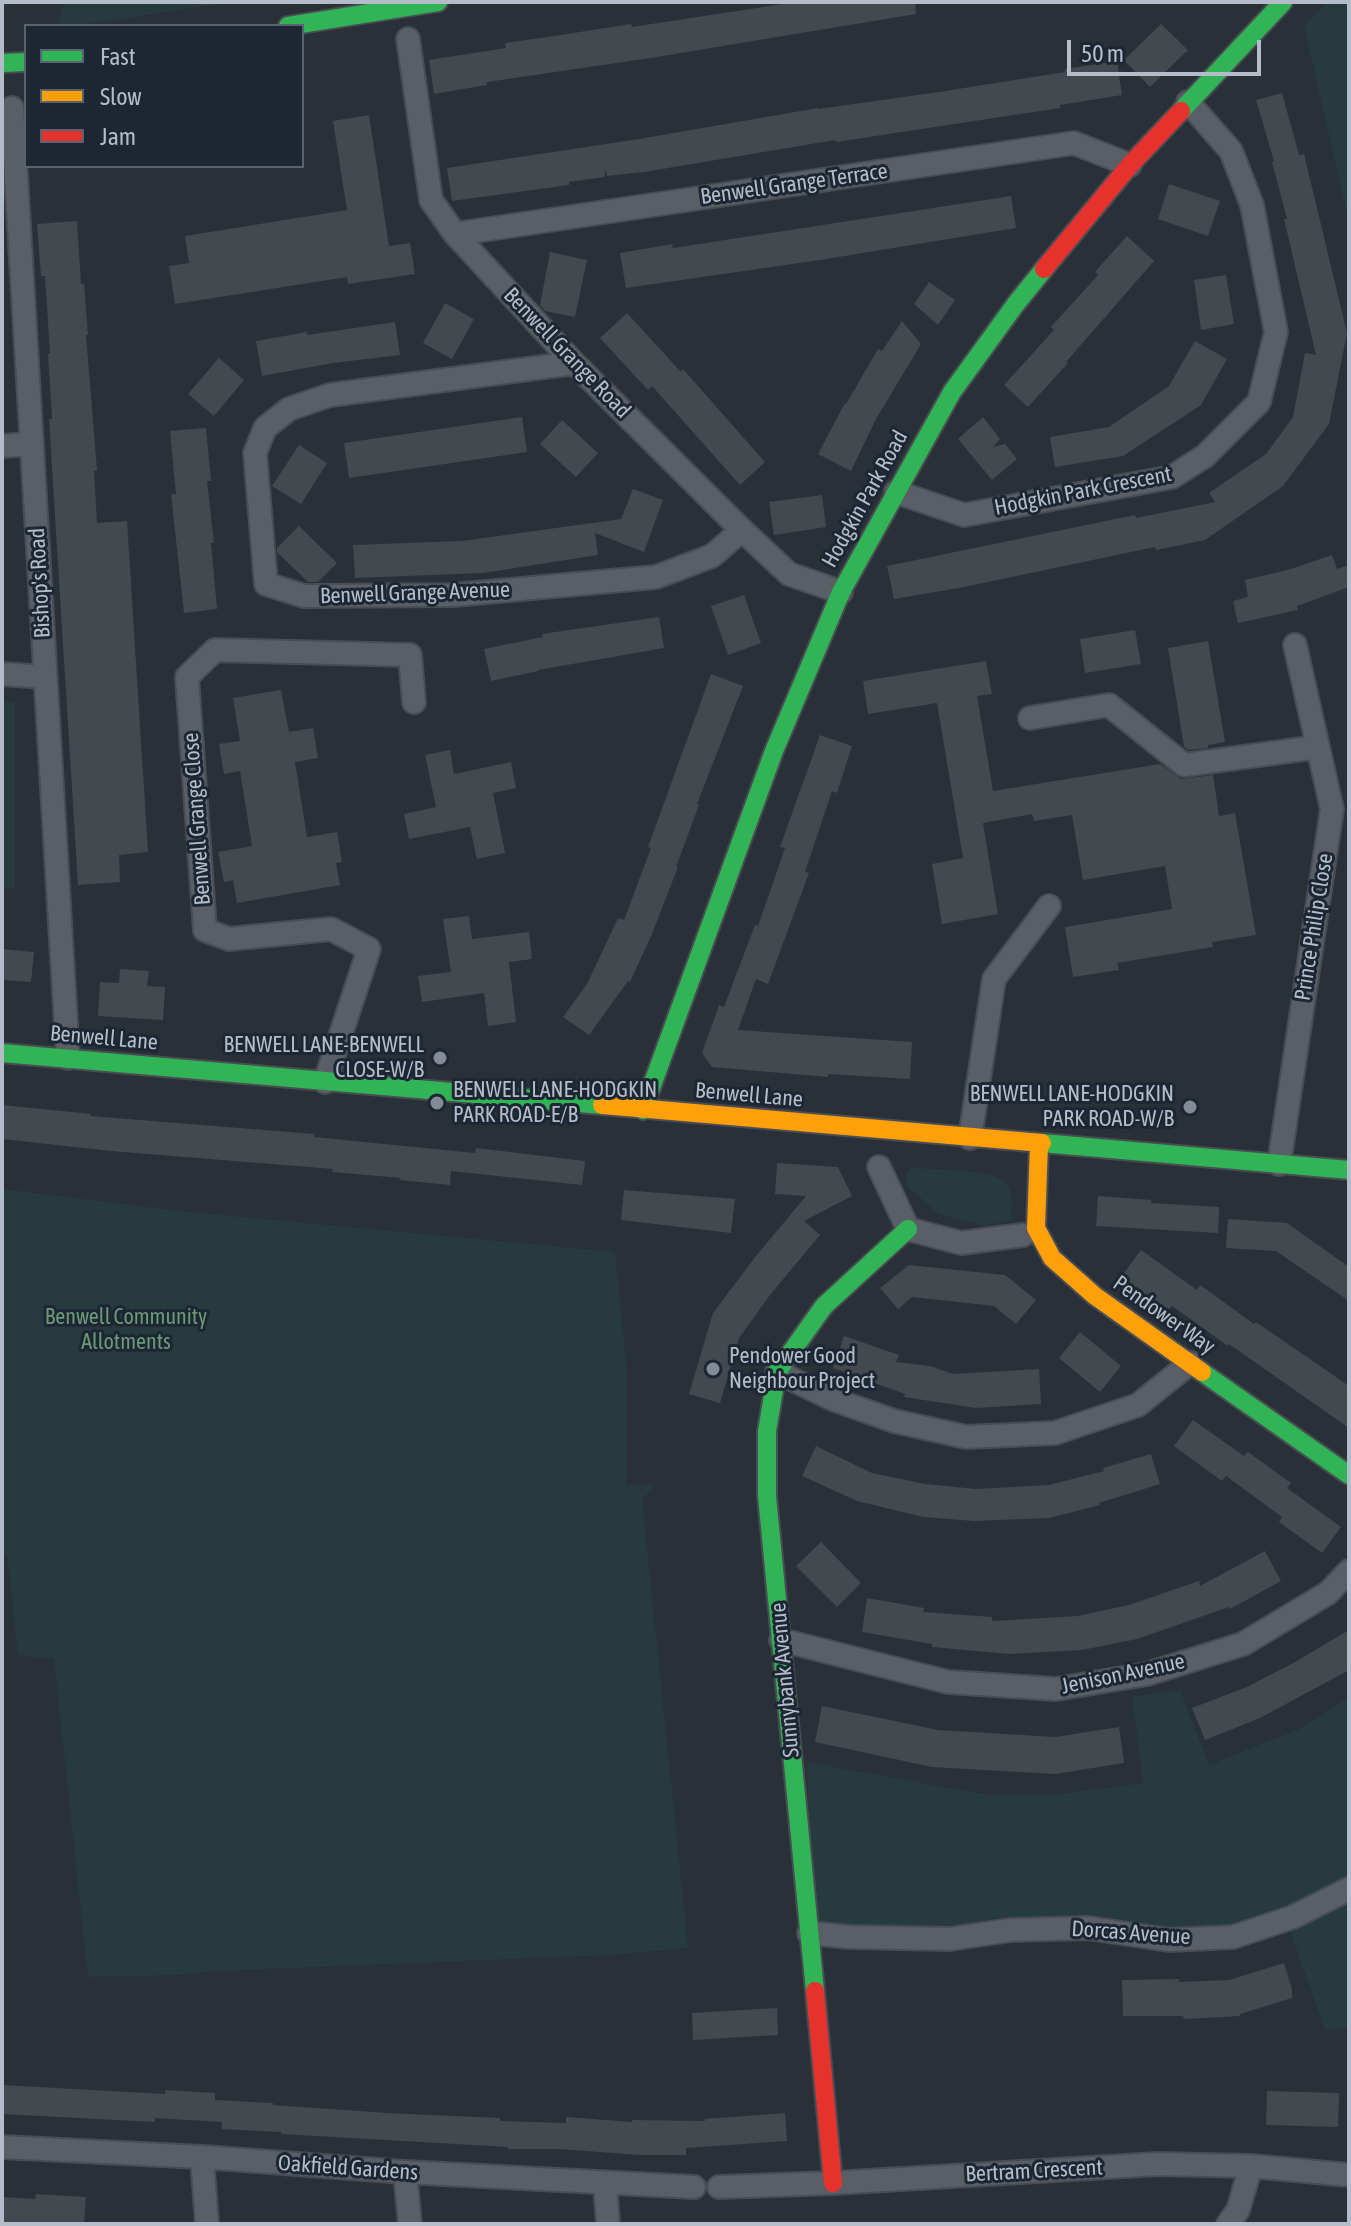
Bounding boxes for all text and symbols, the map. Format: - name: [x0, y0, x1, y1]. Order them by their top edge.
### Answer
- legend: [24, 24, 304, 168]
- scale bar: [1071, 24, 1265, 74]
- text: 50 m: [1081, 40, 1124, 67]
- text: Fast: [100, 43, 136, 70]
- text: Slow: [100, 83, 142, 110]
- text: Jam: [100, 123, 136, 150]
- street label: Benwell Grange Terrace: [699, 158, 889, 210]
- street label: Benwell Grange Road: [498, 282, 636, 424]
- street label: Hodgkin Park Road: [816, 426, 914, 572]
- street label: Hodgkin Park Crescent: [992, 461, 1174, 521]
- street label: Bishop's Road: [24, 527, 56, 639]
- street label: Benwell Grange Avenue: [320, 576, 510, 610]
- street label: Benwell Grange Close: [178, 732, 216, 906]
- street label: Prince Philip Close: [1289, 852, 1339, 1002]
- street label: Benwell Lane: [49, 1020, 159, 1056]
- place label: BENWELL LANE-BENWELL CLOSE-W/B: [224, 1032, 424, 1084]
- marker: BENWELL LANE-BENWELL CLOSE-W/B: [431, 1049, 449, 1067]
- place label: BENWELL LANE-HODGKIN PARK ROAD-E/B: [453, 1077, 657, 1128]
- street label: Benwell Lane: [694, 1077, 804, 1113]
- place label: BENWELL LANE-HODGKIN PARK ROAD-W/B: [970, 1081, 1174, 1132]
- marker: BENWELL LANE-HODGKIN PARK ROAD-E/B: [428, 1094, 446, 1112]
- marker: BENWELL LANE-HODGKIN PARK ROAD-W/B: [1181, 1098, 1199, 1116]
- street label: Pendower Way: [1108, 1270, 1220, 1360]
- park label: Benwell Community Allotments: [45, 1304, 207, 1356]
- place label: Pendower Good Neighbour Project: [729, 1343, 875, 1394]
- marker: Pendower Good Neighbour Project: [704, 1360, 722, 1378]
- street label: Sunnybank Avenue: [765, 1602, 805, 1758]
- street label: Jenison Avenue: [1059, 1648, 1187, 1700]
- street label: Dorcas Avenue: [1071, 1916, 1191, 1950]
- street label: Oakfield Gardens: [277, 2150, 419, 2186]
- street label: Bertram Crescent: [965, 2154, 1103, 2188]

